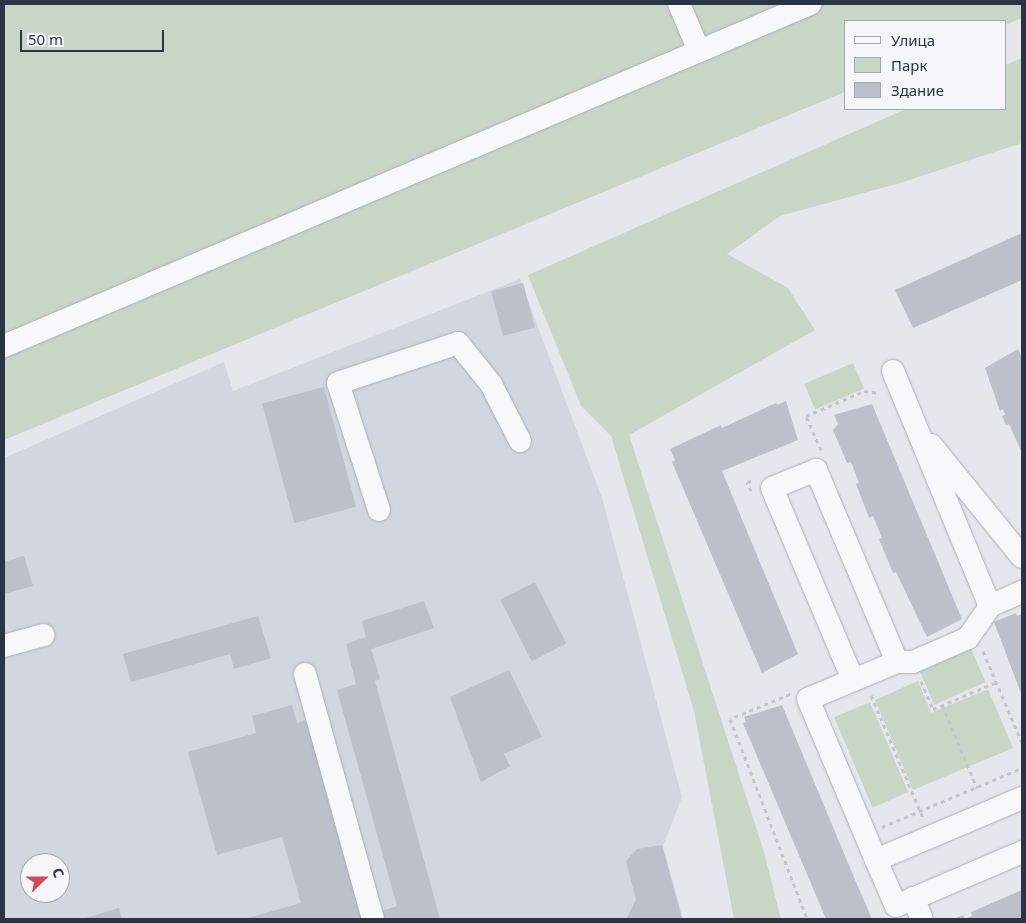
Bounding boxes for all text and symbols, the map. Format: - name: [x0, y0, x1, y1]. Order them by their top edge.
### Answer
- scale bar: [22, 20, 166, 52]
- legend: [844, 20, 1006, 110]
- text: 50 m: [28, 29, 63, 49]
- text: Улица: [891, 30, 935, 50]
- text: Парк: [891, 55, 927, 75]
- text: Здание: [891, 80, 944, 100]
- north arrow: [20, 853, 70, 903]
- text: С: [48, 865, 69, 880]

